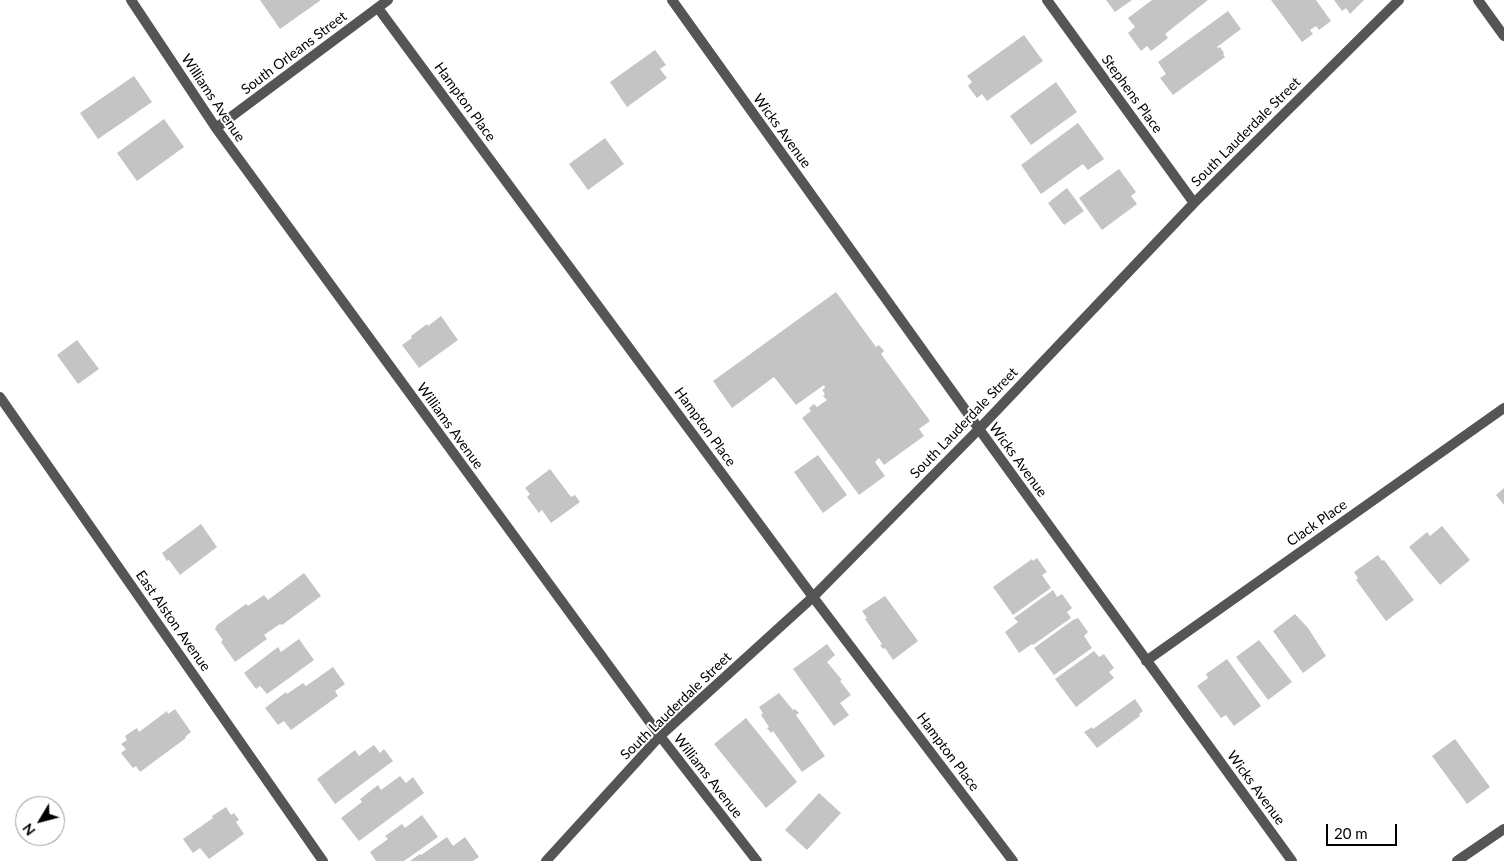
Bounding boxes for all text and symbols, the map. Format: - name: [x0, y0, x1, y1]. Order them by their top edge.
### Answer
- street label: South Orleans Street: [238, 8, 350, 98]
- street label: Williams Avenue: [177, 51, 249, 145]
- street label: Stephens Place: [1098, 52, 1166, 136]
- street label: Hampton Place: [431, 59, 499, 145]
- street label: South Lauderdale Street: [1188, 74, 1304, 190]
- street label: Wicks Avenue: [749, 91, 815, 171]
- street label: South Lauderdale Street: [907, 364, 1021, 482]
- street label: Williams Avenue: [413, 380, 487, 472]
- street label: Hampton Place: [671, 384, 739, 470]
- street label: Wicks Avenue: [985, 420, 1051, 500]
- street label: Clack Place: [1284, 496, 1350, 550]
- street label: East Alston Avenue: [132, 567, 214, 675]
- street label: South Lauderdale Street: [617, 649, 735, 763]
- street label: Hampton Place: [913, 710, 983, 794]
- street label: Williams Avenue: [670, 731, 746, 821]
- street label: Wicks Avenue: [1223, 748, 1289, 828]
- north arrow: [15, 796, 65, 846]
- scale bar: [1329, 814, 1400, 846]
- text: N: [18, 820, 38, 839]
- text: 20 m: [1334, 824, 1368, 842]

